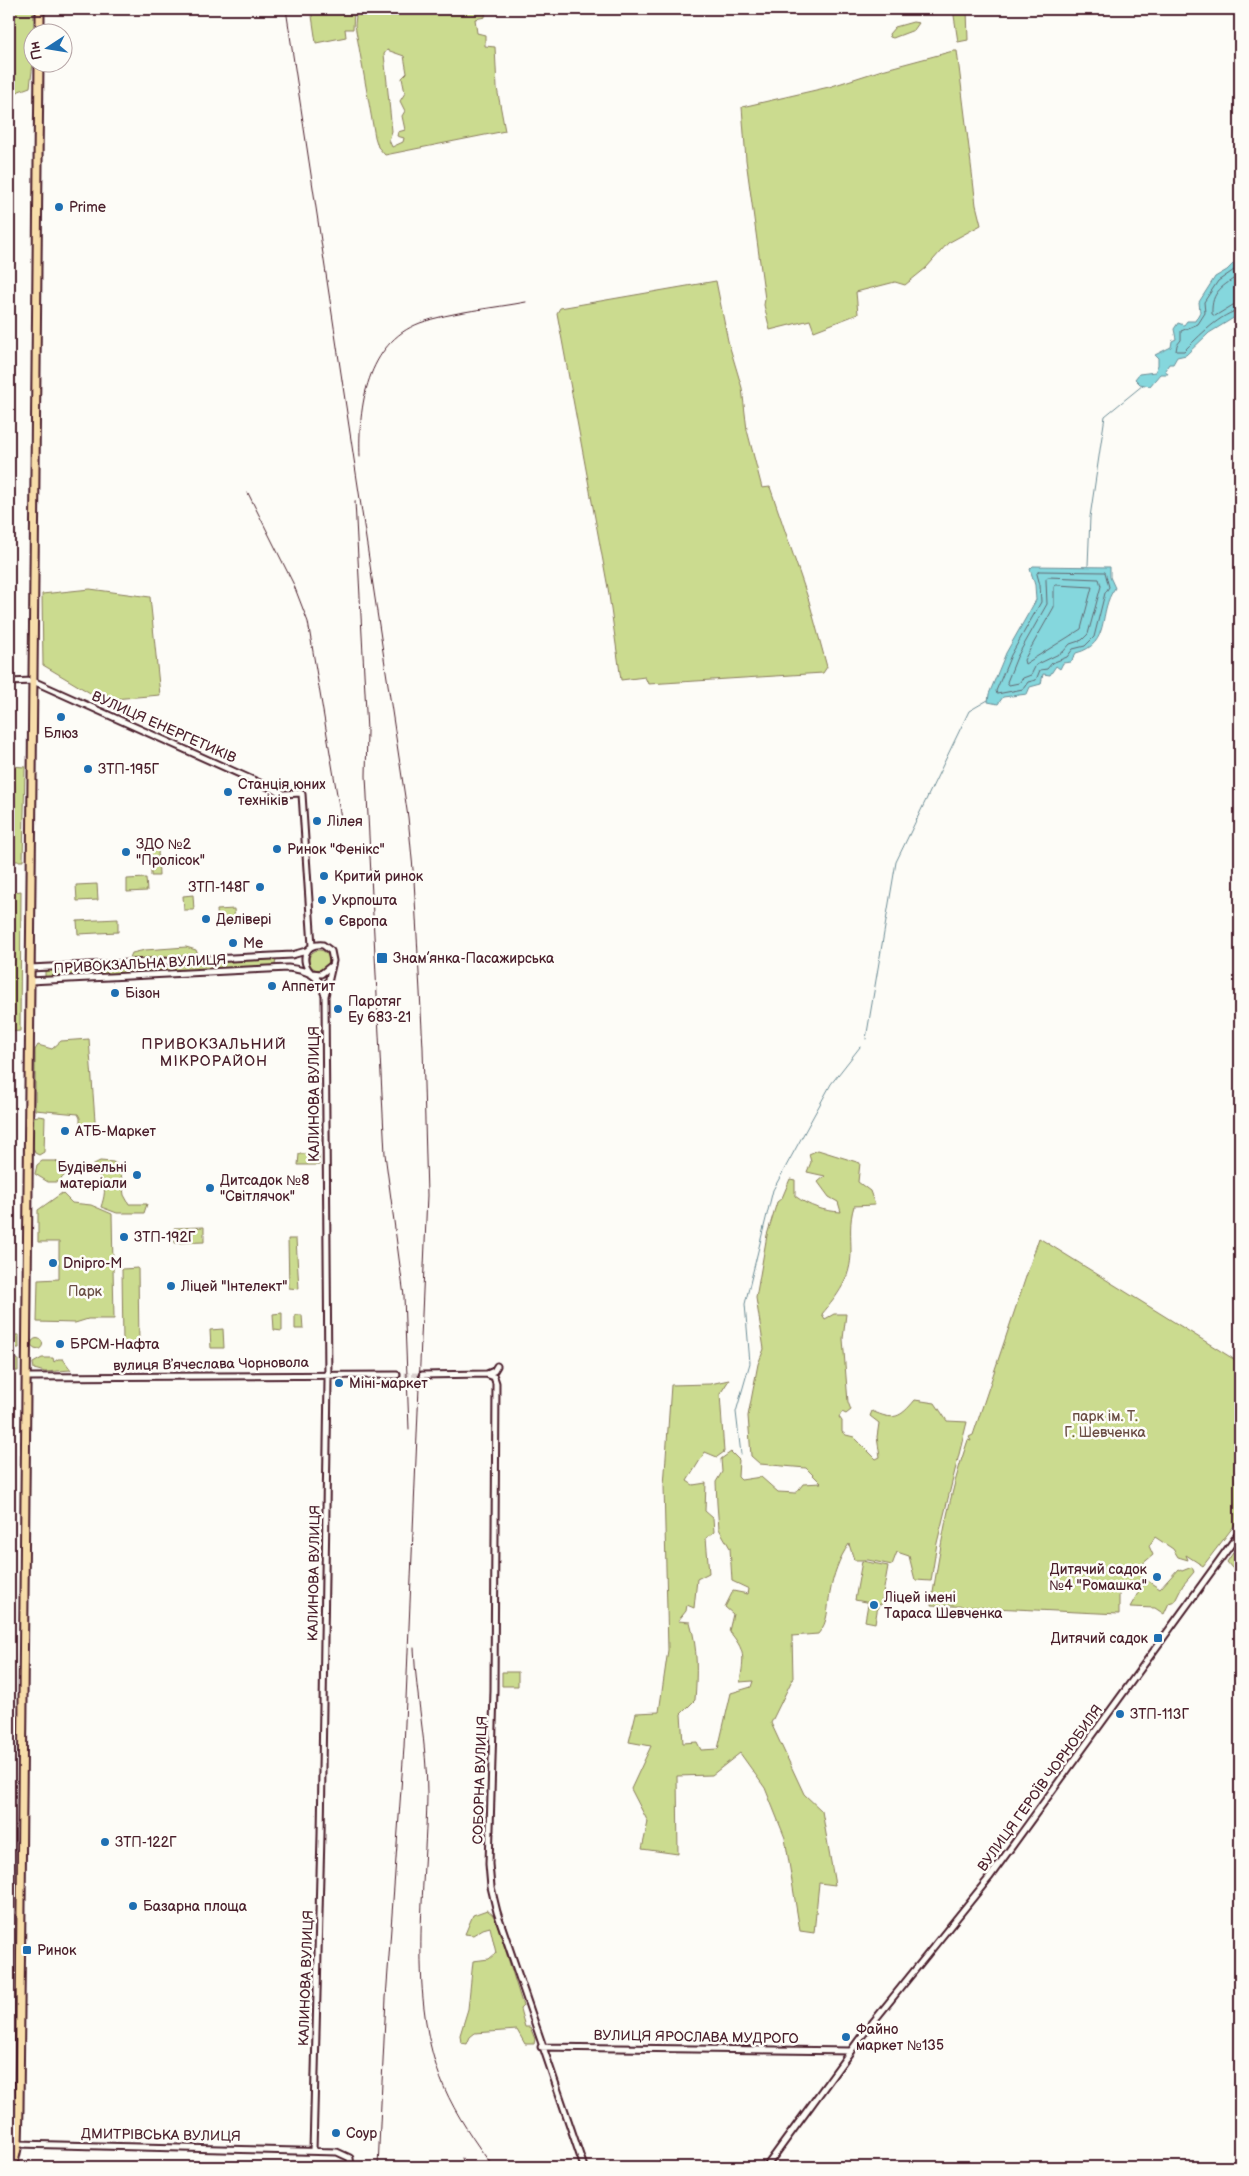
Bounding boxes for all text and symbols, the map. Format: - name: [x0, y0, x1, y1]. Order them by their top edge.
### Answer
- north arrow: [22, 22, 72, 72]
- text: Пн: [26, 40, 46, 61]
- place label: Prime: [69, 199, 106, 216]
- marker: Prime: [53, 201, 65, 213]
- street label: ВУЛИЦЯ ЕНЕРГЕТИКІВ: [89, 687, 239, 767]
- marker: Блюз: [55, 711, 67, 723]
- place label: Блюз: [44, 725, 79, 742]
- place label: ЗТП-195Г: [98, 761, 159, 778]
- marker: ЗТП-195Г: [82, 763, 94, 775]
- place label: Станція юних техніків: [238, 776, 326, 809]
- marker: Станція юних техніків: [222, 786, 234, 798]
- place label: Лілея: [326, 813, 363, 830]
- marker: Лілея: [311, 815, 323, 827]
- place label: ЗДО №2 "Пролісок": [136, 836, 205, 869]
- place label: Ринок "Фенікс": [287, 841, 385, 858]
- marker: Ринок "Фенікс": [271, 843, 283, 855]
- marker: ЗДО №2 "Пролісок": [120, 846, 132, 858]
- place label: Критий ринок: [334, 868, 424, 885]
- marker: Критий ринок: [318, 870, 330, 882]
- place label: ЗТП-148Г: [188, 879, 250, 896]
- marker: ЗТП-148Г: [254, 881, 266, 893]
- place label: Укрпошта: [332, 892, 398, 909]
- marker: Укрпошта: [316, 894, 328, 906]
- place label: Делівері: [216, 911, 272, 928]
- marker: Делівері: [200, 913, 212, 925]
- place label: Європа: [339, 913, 388, 930]
- marker: Європа: [323, 915, 335, 927]
- place label: Me: [243, 935, 263, 952]
- marker: Me: [227, 937, 239, 949]
- place label: Знам’янка-Пасажирська: [393, 950, 555, 967]
- street label: ПРИВОКЗАЛЬНА ВУЛИЦЯ: [53, 951, 227, 977]
- marker: Знам’янка-Пасажирська: [375, 951, 389, 965]
- place label: Аппетит: [281, 978, 336, 995]
- marker: Аппетит: [266, 980, 278, 992]
- place label: Бізон: [125, 985, 160, 1002]
- marker: Бізон: [109, 987, 121, 999]
- place label: Паротяг Еу 683-21: [348, 993, 411, 1026]
- marker: Паротяг Еу 683-21: [332, 1003, 344, 1015]
- street label: КАЛИНОВА ВУЛИЦЯ: [306, 1026, 323, 1162]
- district label: ПРИВОКЗАЛЬНИЙ МІКРОРАЙОН: [141, 1035, 287, 1071]
- place label: АТБ-Маркет: [74, 1123, 157, 1140]
- marker: АТБ-Маркет: [59, 1125, 71, 1137]
- place label: Будівельні матеріали: [58, 1159, 127, 1192]
- marker: Будівельні матеріали: [131, 1169, 143, 1181]
- place label: Дитсадок №8 "Світлячок": [220, 1172, 309, 1205]
- marker: Дитсадок №8 "Світлячок": [204, 1182, 216, 1194]
- place label: ЗТП-192Г: [134, 1229, 196, 1246]
- marker: ЗТП-192Г: [118, 1231, 130, 1243]
- place label: Dnipro-M: [63, 1255, 122, 1272]
- marker: Dnipro-M: [47, 1257, 59, 1269]
- place label: Ліцей "Інтелект": [180, 1278, 288, 1295]
- marker: Ліцей "Інтелект": [165, 1280, 177, 1292]
- park label: Парк: [68, 1283, 103, 1300]
- place label: БРСМ-Нафта: [70, 1336, 160, 1353]
- marker: БРСМ-Нафта: [54, 1338, 66, 1350]
- street label: вулиця Вʼячеслава Чорновола: [113, 1354, 310, 1374]
- place label: Міні-маркет: [349, 1375, 428, 1392]
- marker: Міні-маркет: [333, 1377, 345, 1389]
- park label: парк ім. Т. Г. Шевченка: [1064, 1408, 1146, 1441]
- street label: КАЛИНОВА ВУЛИЦЯ: [304, 1505, 324, 1641]
- place label: Дитячий садок №4 "Ромашка": [1049, 1561, 1148, 1594]
- marker: Дитячий садок №4 "Ромашка": [1151, 1571, 1163, 1583]
- place label: Ліцей імені Тараса Шевченка: [883, 1589, 1003, 1622]
- marker: Ліцей імені Тараса Шевченка: [868, 1599, 880, 1611]
- place label: Дитячий садок: [1051, 1630, 1149, 1647]
- marker: Дитячий садок: [1152, 1632, 1164, 1644]
- street label: ВУЛИЦЯ ГЕРОЇВ ЧОРНОБИЛЯ: [974, 1701, 1106, 1875]
- place label: ЗТП-113Г: [1130, 1706, 1189, 1723]
- marker: ЗТП-113Г: [1114, 1708, 1126, 1720]
- street label: СОБОРНА ВУЛИЦЯ: [469, 1715, 491, 1845]
- place label: ЗТП-122Г: [115, 1834, 177, 1851]
- marker: ЗТП-122Г: [99, 1836, 111, 1848]
- place label: Базарна площа: [143, 1898, 248, 1915]
- marker: Базарна площа: [127, 1900, 139, 1912]
- street label: КАЛИНОВА ВУЛИЦЯ: [295, 1910, 317, 2046]
- place label: Ринок: [37, 1942, 77, 1959]
- marker: Ринок: [21, 1944, 33, 1956]
- place label: Файно маркет №135: [856, 2021, 944, 2054]
- street label: ВУЛИЦЯ ЯРОСЛАВА МУДРОГО: [593, 2027, 799, 2047]
- marker: Файно маркет №135: [840, 2031, 852, 2043]
- street label: ДМИТРІВСЬКА ВУЛИЦЯ: [81, 2125, 241, 2145]
- place label: Соур: [346, 2125, 377, 2142]
- marker: Соур: [330, 2127, 342, 2139]

